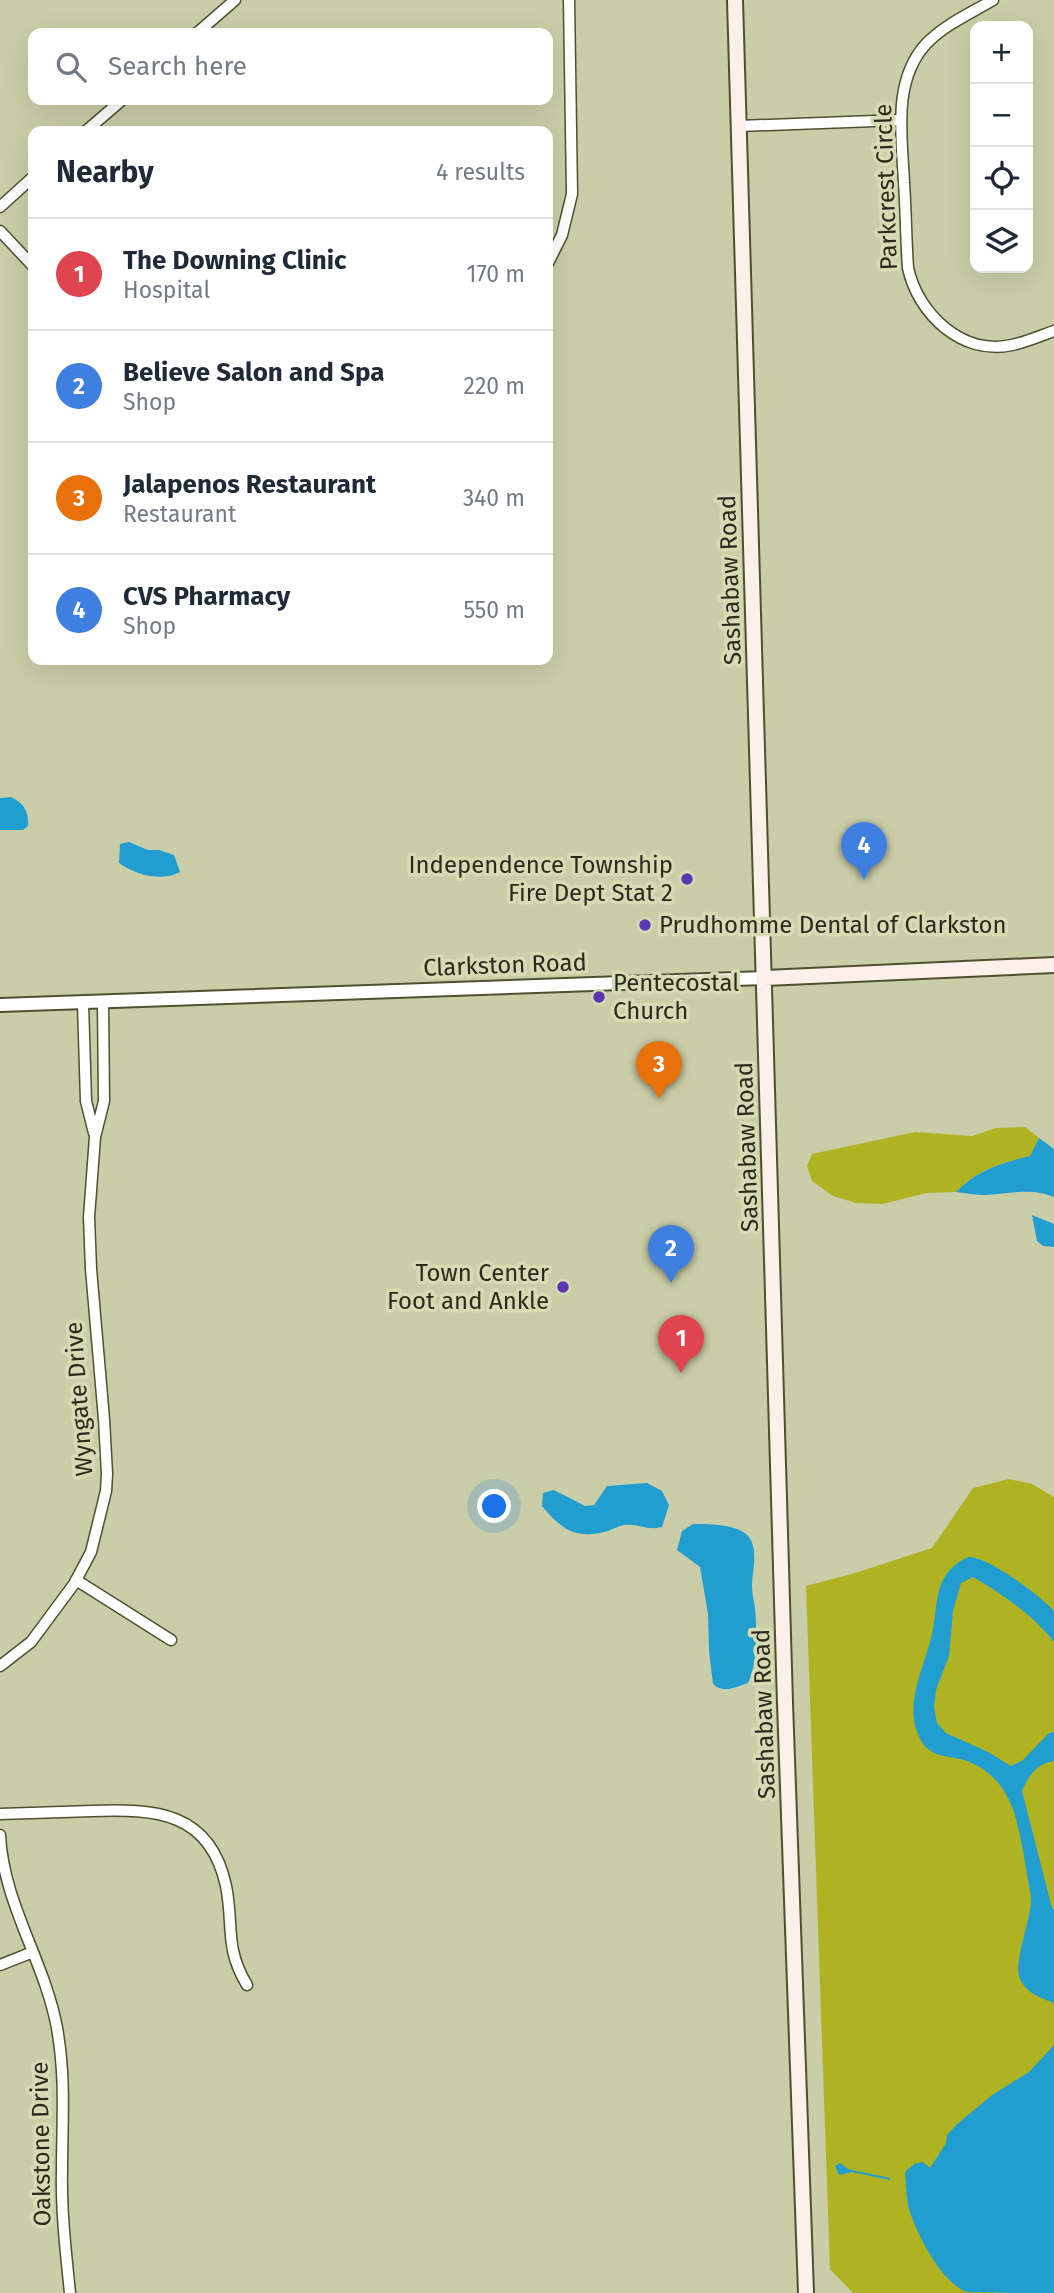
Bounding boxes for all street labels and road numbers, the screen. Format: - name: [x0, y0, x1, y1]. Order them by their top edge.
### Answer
- street label: Parkcrest Circle: [869, 103, 903, 271]
- street label: Sashabaw Road: [713, 495, 747, 665]
- street label: Clarkston Road: [423, 948, 587, 982]
- street label: Sashabaw Road: [730, 1062, 764, 1232]
- street label: Wyngate Drive: [60, 1321, 98, 1477]
- street label: Sashabaw Road: [747, 1629, 781, 1799]
- street label: Oakstone Drive: [26, 2061, 56, 2227]

